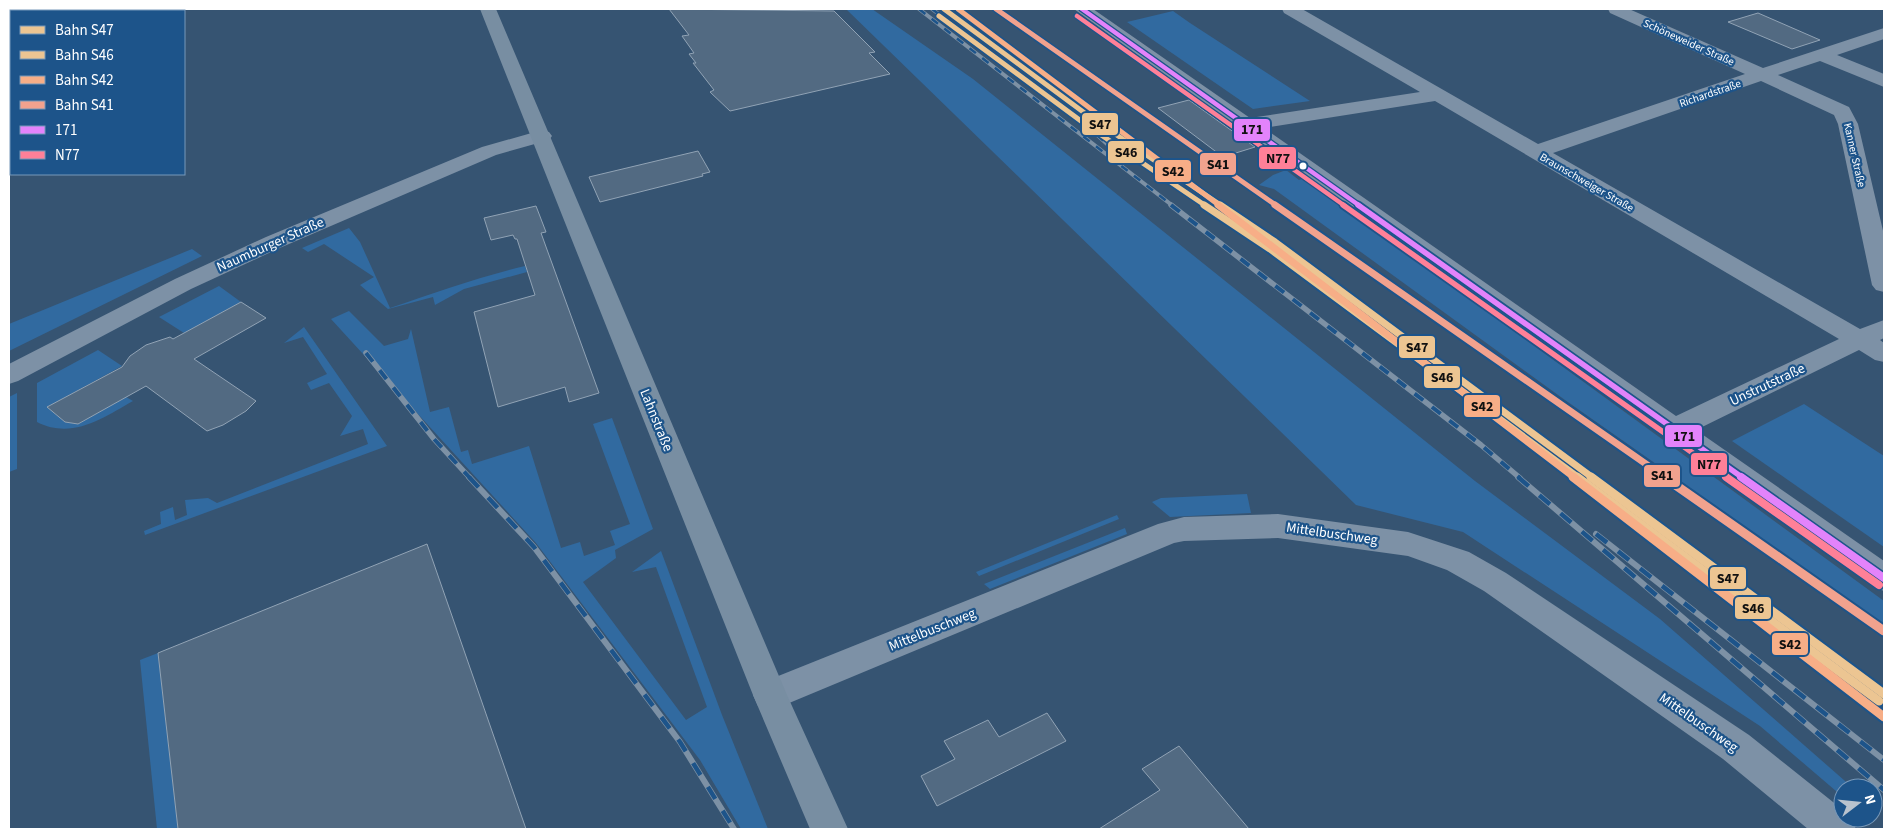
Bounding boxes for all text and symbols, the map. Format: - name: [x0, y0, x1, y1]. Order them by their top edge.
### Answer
- legend: [10, 10, 185, 175]
- street label: Schöneweider Straße: [1641, 16, 1737, 69]
- text: Bahn S47: [55, 20, 114, 41]
- text: Bahn S46: [55, 45, 114, 66]
- text: Bahn S42: [55, 70, 114, 91]
- street label: Richardstraße: [1677, 76, 1744, 111]
- text: Bahn S41: [55, 95, 114, 116]
- line badge: S47: [1081, 112, 1119, 136]
- text: S47: [1089, 115, 1111, 135]
- line badge: 171: [1233, 118, 1271, 142]
- text: 171: [55, 120, 77, 141]
- text: 171: [1241, 120, 1263, 140]
- street label: Kanner Straße: [1840, 121, 1869, 189]
- line badge: S46: [1107, 140, 1145, 164]
- text: S46: [1115, 143, 1137, 163]
- text: N77: [55, 145, 80, 166]
- line badge: N77: [1258, 146, 1297, 170]
- text: N77: [1266, 149, 1290, 169]
- street label: Braunschweiger Straße: [1537, 149, 1637, 216]
- line badge: S41: [1199, 152, 1237, 176]
- text: S41: [1207, 155, 1229, 175]
- line badge: S42: [1154, 159, 1192, 183]
- unlabelled marker: [1298, 161, 1308, 171]
- text: S42: [1162, 162, 1184, 182]
- street label: Naumburger Straße: [214, 212, 327, 278]
- line badge: S47: [1398, 335, 1436, 359]
- text: S47: [1406, 338, 1428, 358]
- street label: Unstrutstraße: [1726, 359, 1808, 411]
- line badge: S46: [1423, 365, 1461, 389]
- text: S46: [1431, 368, 1453, 388]
- street label: Lahnstraße: [634, 386, 678, 455]
- line badge: S42: [1463, 394, 1501, 418]
- text: S42: [1471, 397, 1493, 417]
- line badge: 171: [1664, 424, 1703, 448]
- text: 171: [1673, 427, 1695, 447]
- line badge: N77: [1690, 452, 1728, 476]
- text: N77: [1697, 455, 1721, 475]
- line badge: S41: [1643, 464, 1681, 488]
- text: S41: [1651, 466, 1673, 486]
- street label: Mittelbuschweg: [1285, 518, 1379, 550]
- line badge: S47: [1709, 566, 1747, 590]
- text: S47: [1717, 569, 1739, 589]
- line badge: S46: [1734, 596, 1772, 620]
- text: S46: [1742, 599, 1764, 619]
- street label: Mittelbuschweg: [886, 603, 979, 656]
- line badge: S42: [1771, 632, 1809, 656]
- text: S42: [1779, 635, 1801, 655]
- street label: Mittelbuschweg: [1655, 688, 1742, 757]
- north arrow: [1833, 778, 1883, 828]
- text: N: [1859, 792, 1880, 807]

